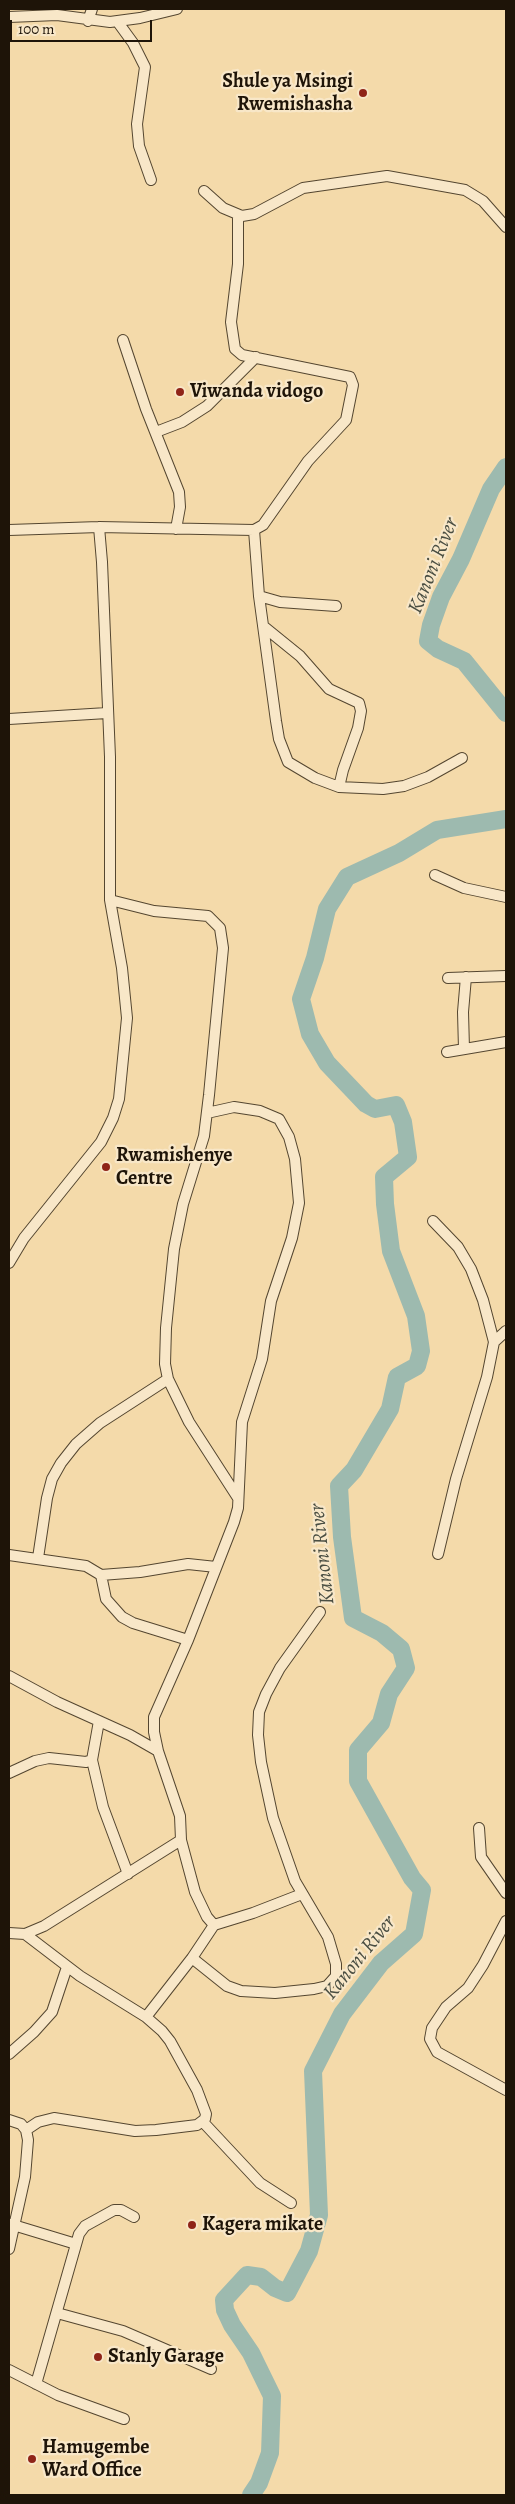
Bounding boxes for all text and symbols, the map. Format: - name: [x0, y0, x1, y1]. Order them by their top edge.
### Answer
- scale bar: [12, 10, 155, 42]
- text: 100 m: [18, 19, 55, 39]
- place label: Shule ya Msingi Rwemishasha: [222, 70, 353, 117]
- marker: Shule ya Msingi Rwemishasha: [357, 87, 369, 99]
- place label: Viwanda vidogo: [190, 380, 323, 404]
- marker: Viwanda vidogo: [174, 386, 186, 398]
- water label: Kanoni River: [403, 514, 465, 618]
- place label: Rwamishenye Centre: [116, 1144, 233, 1191]
- marker: Rwamishenye Centre: [100, 1161, 112, 1173]
- water label: Kanoni River: [305, 1502, 341, 1606]
- water label: Kanoni River: [318, 1911, 402, 2005]
- place label: Kagera mikate: [202, 2213, 323, 2237]
- marker: Kagera mikate: [186, 2219, 198, 2231]
- place label: Stanly Garage: [108, 2345, 224, 2369]
- marker: Stanly Garage: [92, 2351, 104, 2363]
- place label: Hamugembe Ward Office: [42, 2436, 150, 2483]
- marker: Hamugembe Ward Office: [26, 2453, 38, 2465]

